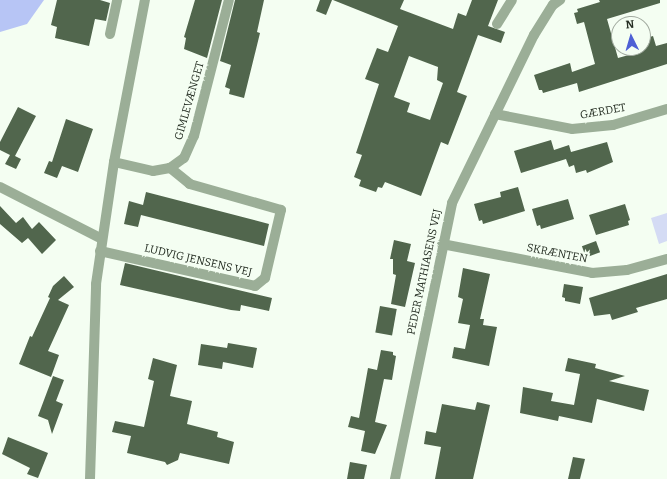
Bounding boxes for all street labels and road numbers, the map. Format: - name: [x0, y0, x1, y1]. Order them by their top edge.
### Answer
- street label: GIMLEVÆNGET: [172, 60, 208, 142]
- street label: GÆRDET: [579, 101, 627, 123]
- street label: PEDER MATHIASENS VEJ: [405, 208, 445, 336]
- street label: LUDVIG JENSENS VEJ: [143, 242, 253, 280]
- street label: SKRÆNTEN: [526, 242, 588, 266]

